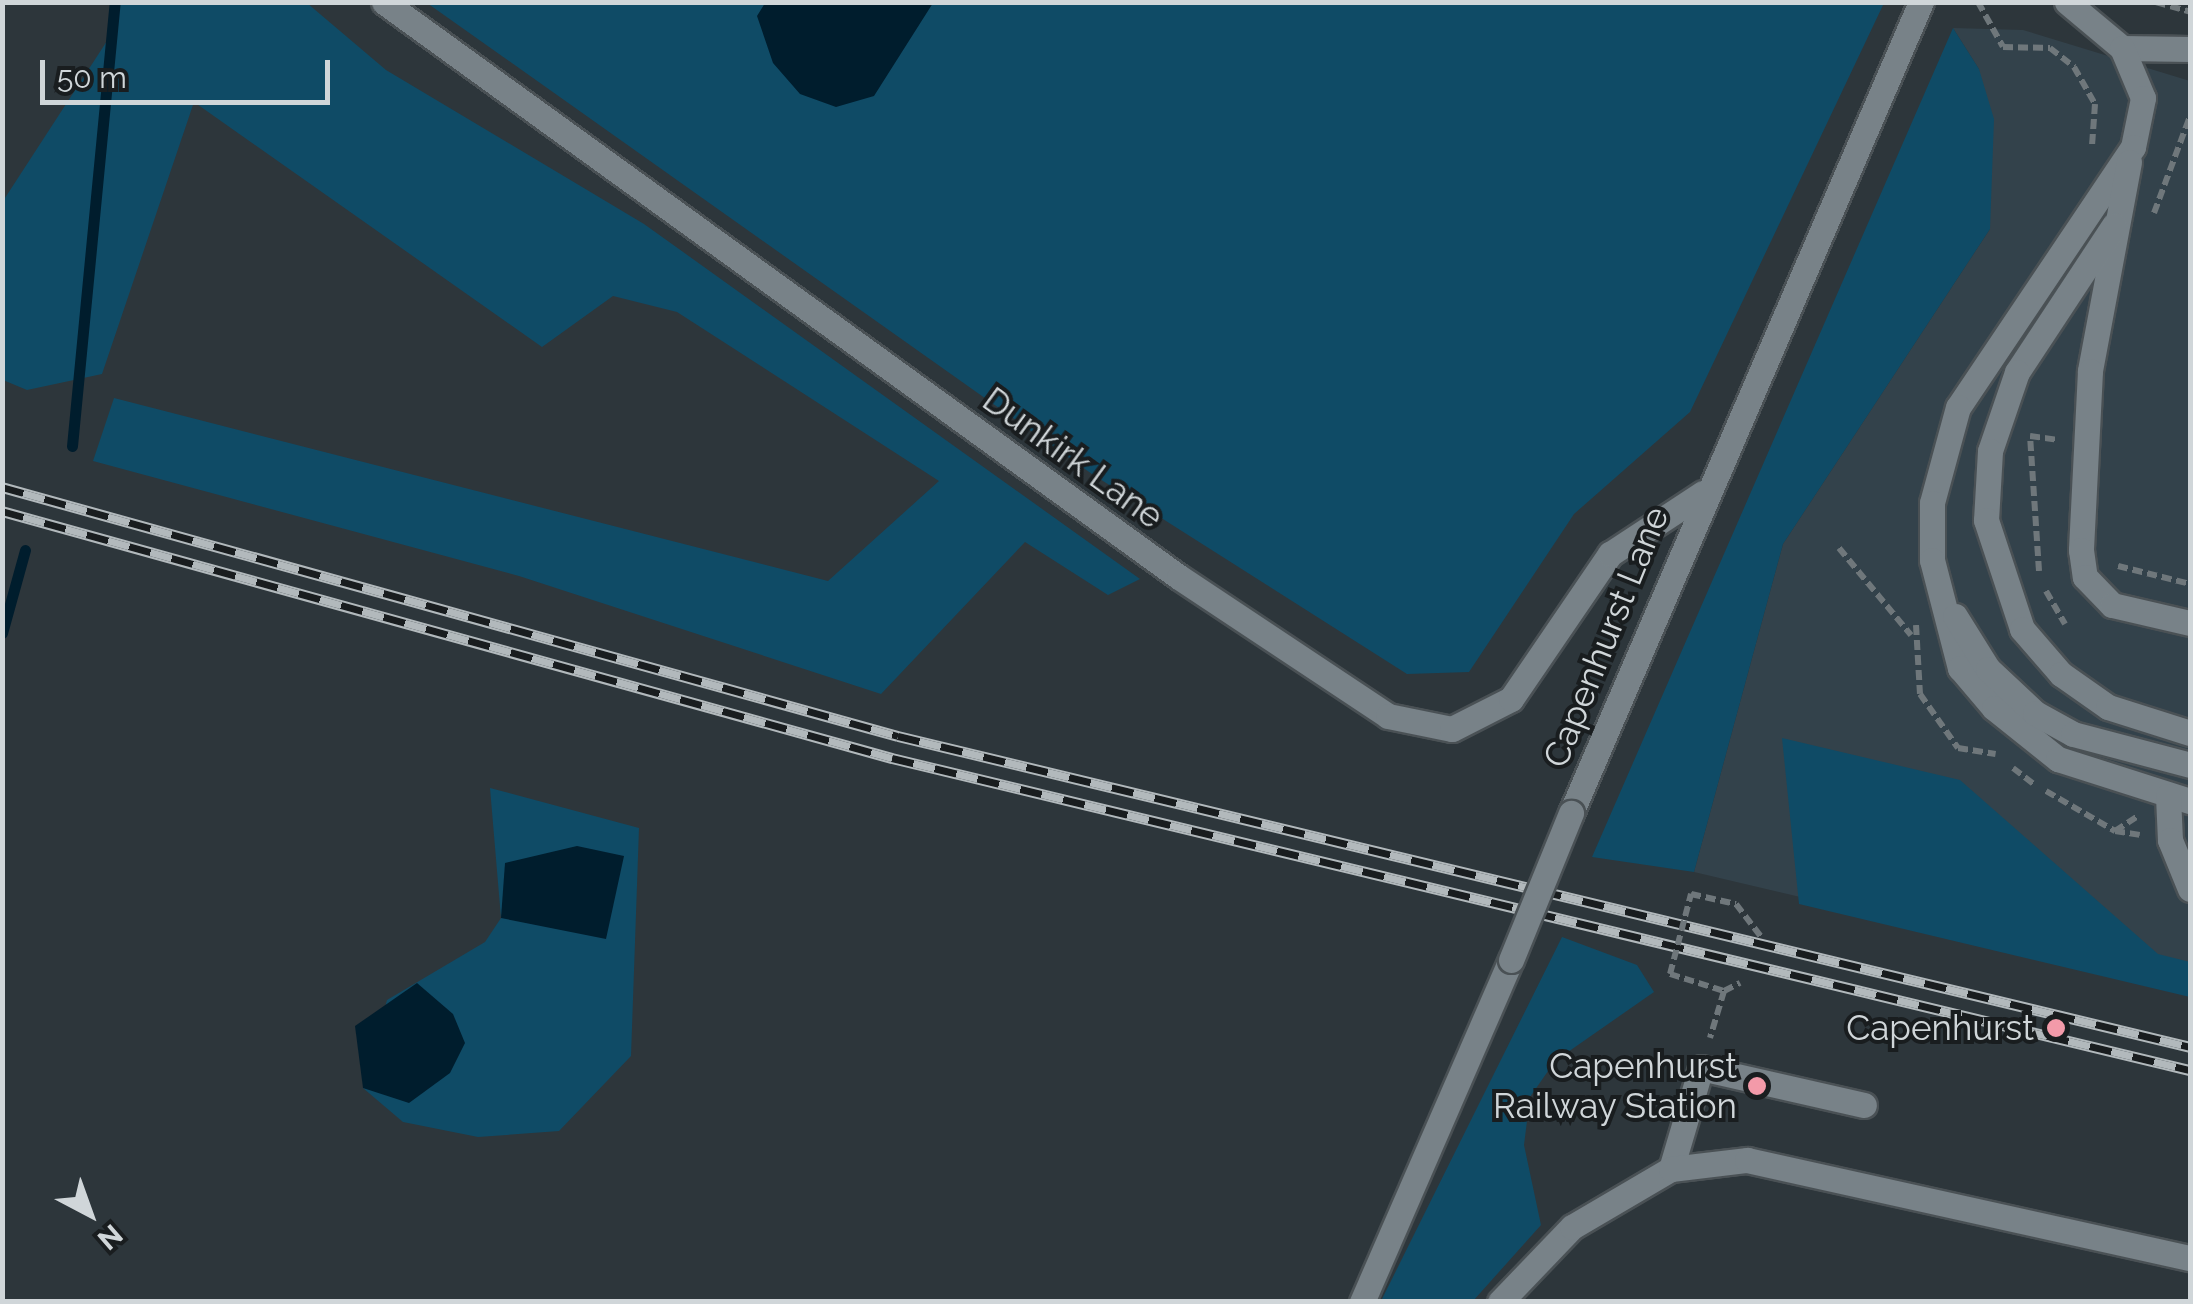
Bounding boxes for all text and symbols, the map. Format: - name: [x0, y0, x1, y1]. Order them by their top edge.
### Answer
- scale bar: [45, 40, 335, 102]
- text: 50 m: [57, 60, 127, 95]
- street label: Dunkirk Lane: [975, 379, 1171, 537]
- street label: Capenhurst Lane: [1535, 501, 1677, 773]
- place label: Capenhurst: [1846, 1007, 2034, 1049]
- marker: Capenhurst: [2043, 1015, 2069, 1041]
- place label: Capenhurst Railway Station: [1492, 1045, 1737, 1127]
- marker: Capenhurst Railway Station: [1746, 1075, 1768, 1097]
- north arrow: [40, 1164, 140, 1264]
- text: N: [91, 1218, 129, 1256]

